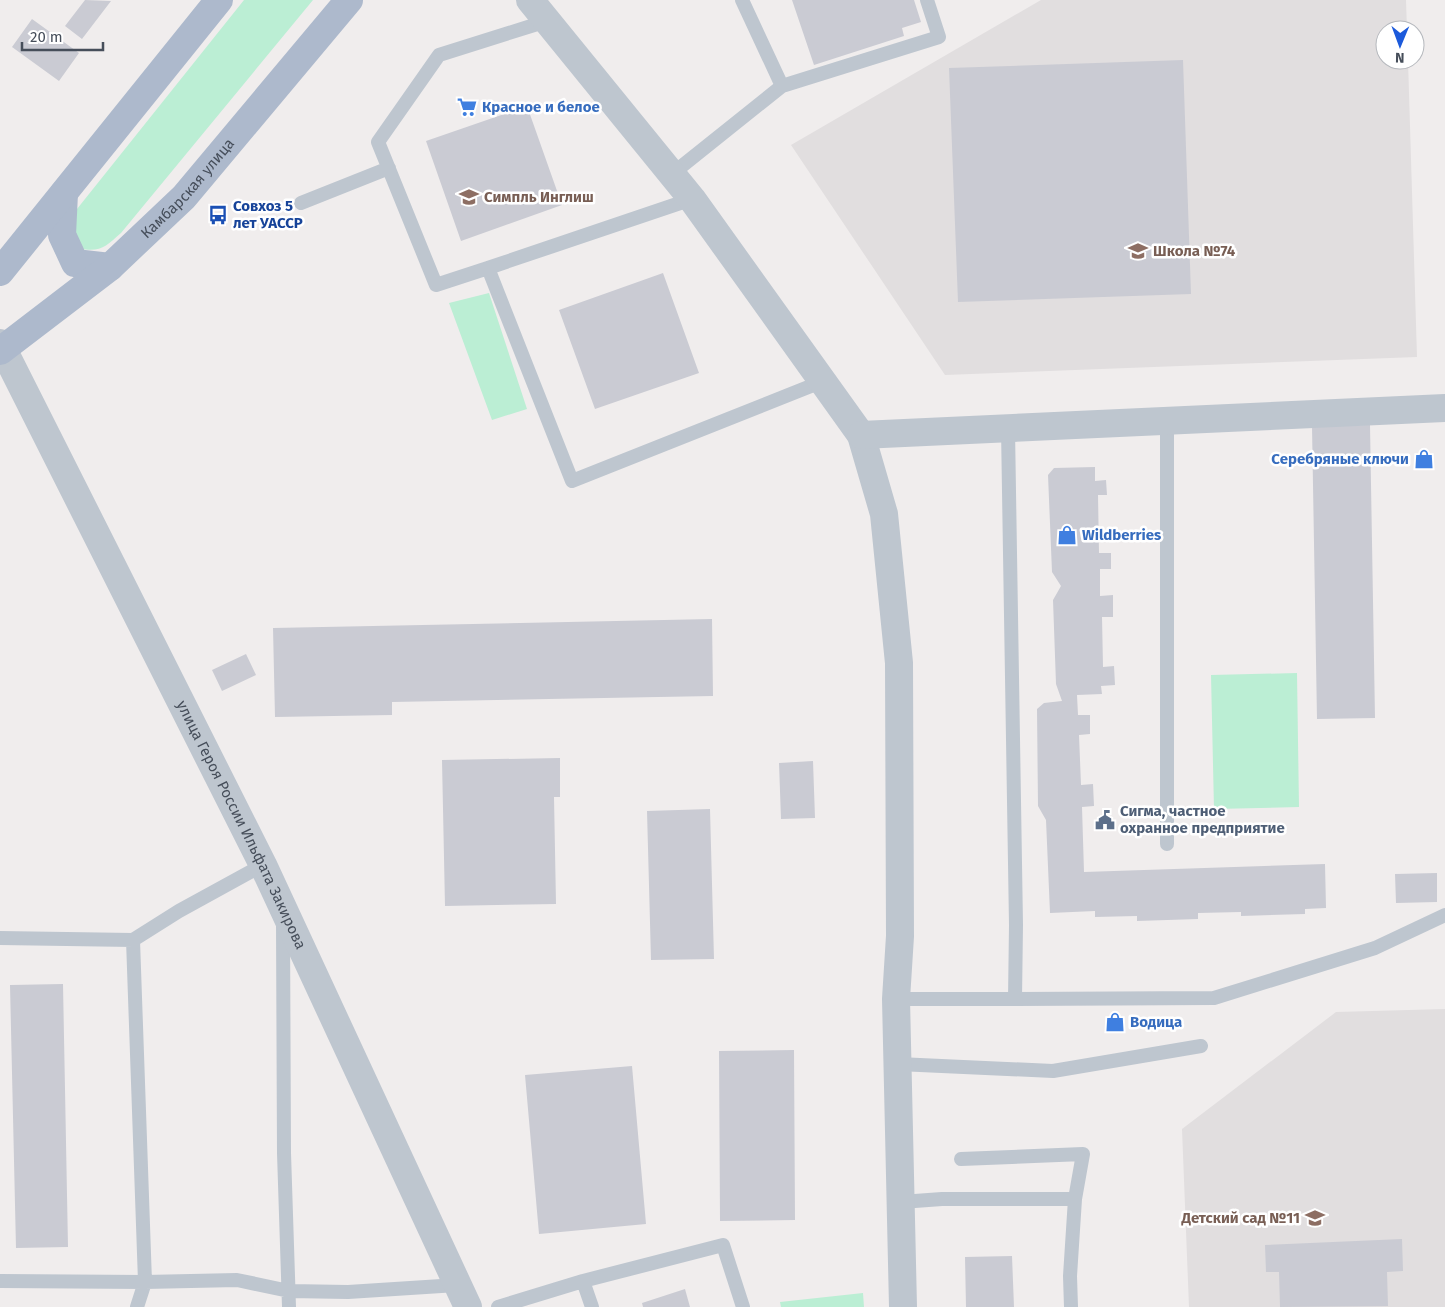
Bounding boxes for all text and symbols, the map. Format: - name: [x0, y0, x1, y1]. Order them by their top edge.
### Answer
- scale bar: [22, 20, 104, 52]
- north arrow: [1375, 20, 1425, 70]
- text: 20 m: [30, 28, 63, 46]
- text: N: [1395, 49, 1405, 66]
- supermarket icon: Красное и белое: [456, 96, 478, 118]
- place label: Красное и белое: [482, 98, 600, 116]
- street label: Камбарская улица: [137, 135, 238, 242]
- school or university icon: Симпль Инглиш: [458, 186, 480, 208]
- place label: Симпль Инглиш: [484, 188, 594, 206]
- place label: Совхоз 5 лет УАССР: [233, 197, 303, 232]
- bus stop icon: Совхоз 5 лет УАССР: [207, 204, 229, 226]
- school or university icon: Школа №74: [1127, 240, 1149, 262]
- place label: Школа №74: [1153, 242, 1236, 260]
- shop icon: Серебряные ключи: [1413, 448, 1435, 470]
- place label: Серебряные ключи: [1271, 450, 1409, 468]
- shop icon: Wildberries: [1056, 524, 1078, 546]
- place label: Wildberries: [1082, 526, 1161, 544]
- street label: улица Героя России Ильфата Закирова: [173, 698, 310, 952]
- place label: Сигма, частное охранное предприятие: [1120, 802, 1285, 837]
- public building icon: Сигма, частное охранное предприятие: [1094, 809, 1116, 831]
- shop icon: Водица: [1104, 1011, 1126, 1033]
- place label: Водица: [1130, 1013, 1182, 1031]
- school or university icon: Детский сад №11: [1304, 1207, 1326, 1229]
- place label: Детский сад №11: [1180, 1209, 1300, 1227]

